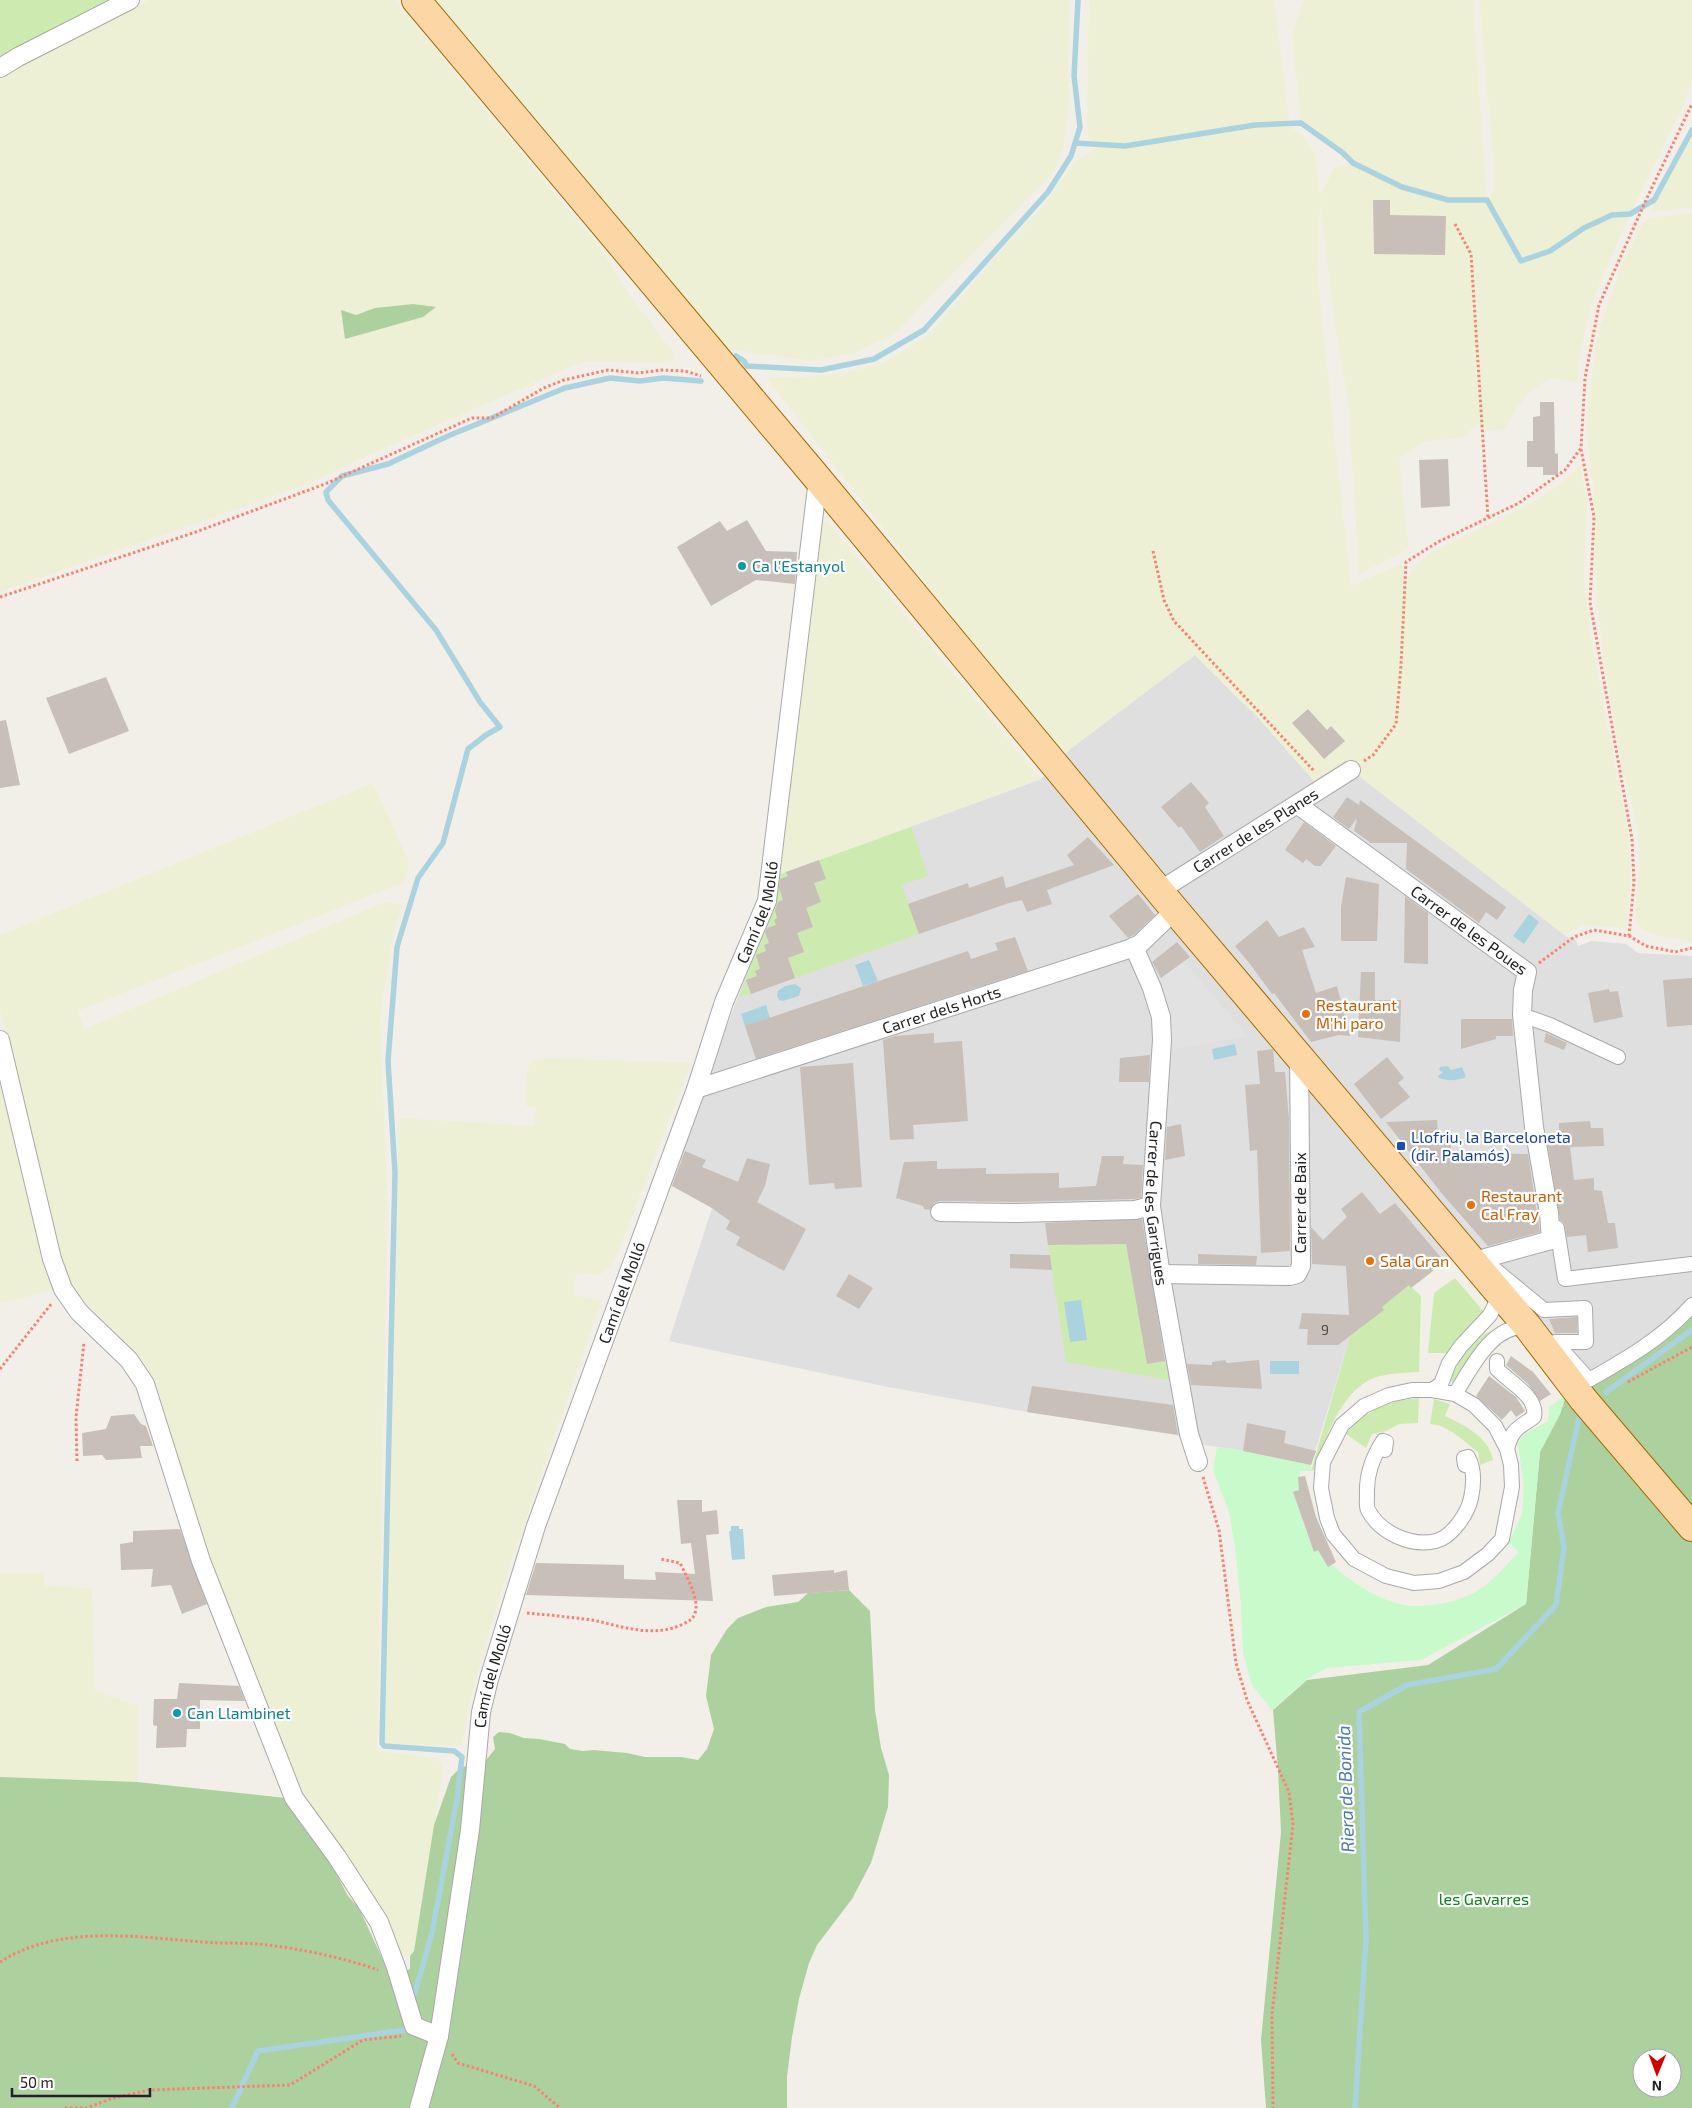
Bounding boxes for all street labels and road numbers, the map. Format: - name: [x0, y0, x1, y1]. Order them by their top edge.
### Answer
- street label: Carrer de les Planes: [1189, 783, 1321, 876]
- street label: Camí del Molló: [732, 860, 781, 966]
- street label: Carrer de les Poues: [1408, 881, 1532, 978]
- street label: Carrer dels Horts: [880, 981, 1003, 1037]
- street label: Carrer de les Garrigues: [1142, 1120, 1172, 1287]
- street label: Carrer de Baix: [1290, 1152, 1309, 1254]
- street label: Camí del Molló: [594, 1239, 648, 1346]
- street label: Camí del Molló: [470, 1622, 514, 1729]

